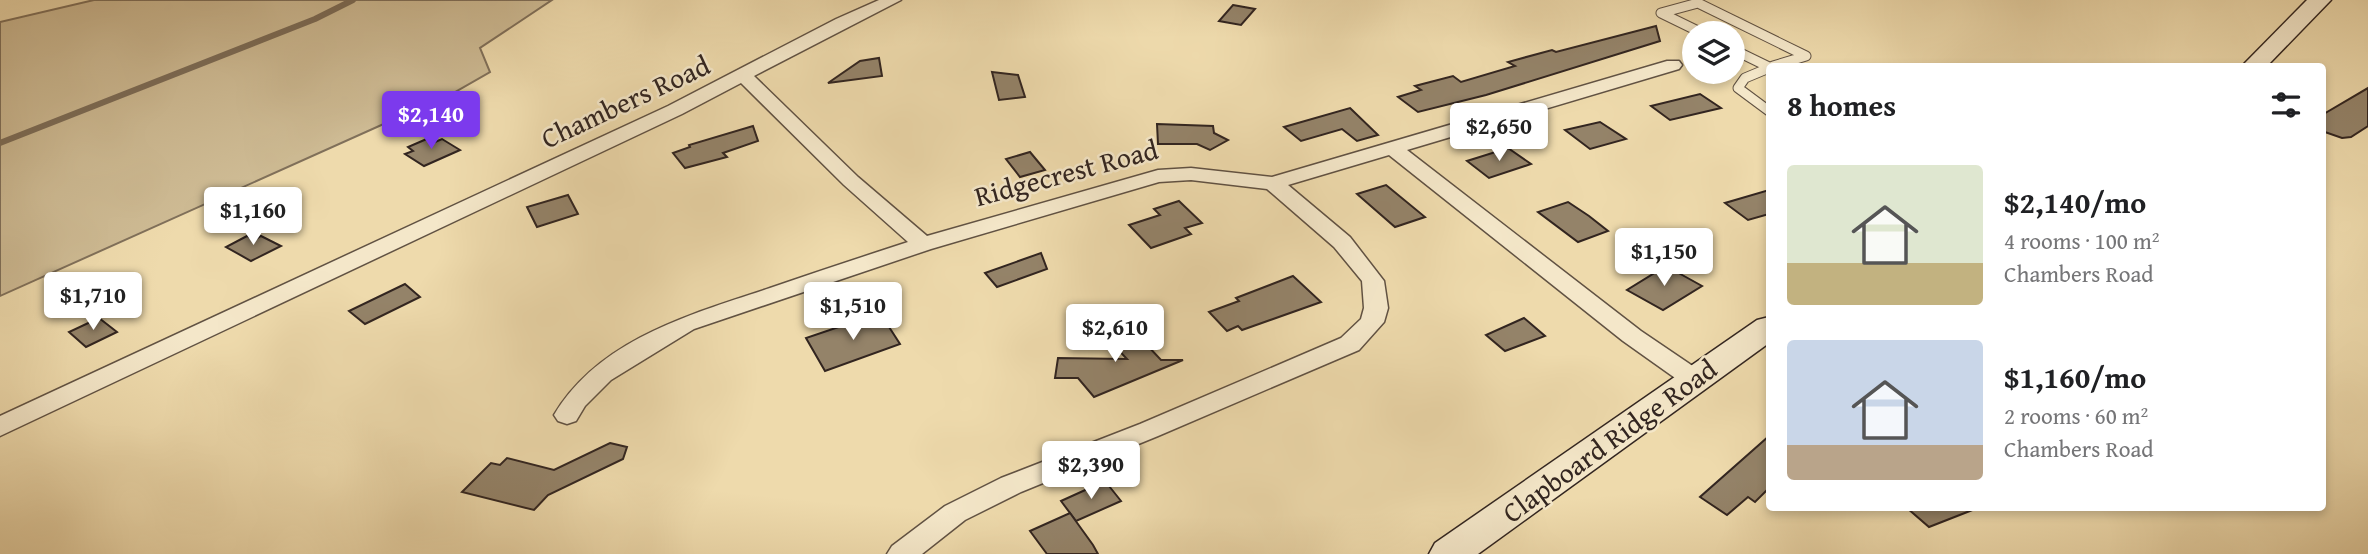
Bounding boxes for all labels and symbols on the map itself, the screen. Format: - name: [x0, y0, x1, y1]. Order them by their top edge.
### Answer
- street label: Chambers Road: [534, 44, 716, 158]
- pin: $2,140: [374, 92, 488, 151]
- pin: $2,650: [1442, 104, 1556, 163]
- street label: Ridgecrest Road: [970, 128, 1162, 216]
- pin: $1,160: [196, 188, 310, 247]
- pin: $1,150: [1607, 229, 1721, 288]
- pin: $1,710: [36, 272, 150, 332]
- pin: $1,510: [796, 282, 910, 342]
- pin: $2,610: [1058, 304, 1172, 364]
- street label: Clapboard Ridge Road: [1493, 348, 1725, 532]
- pin: $2,390: [1034, 442, 1148, 501]

